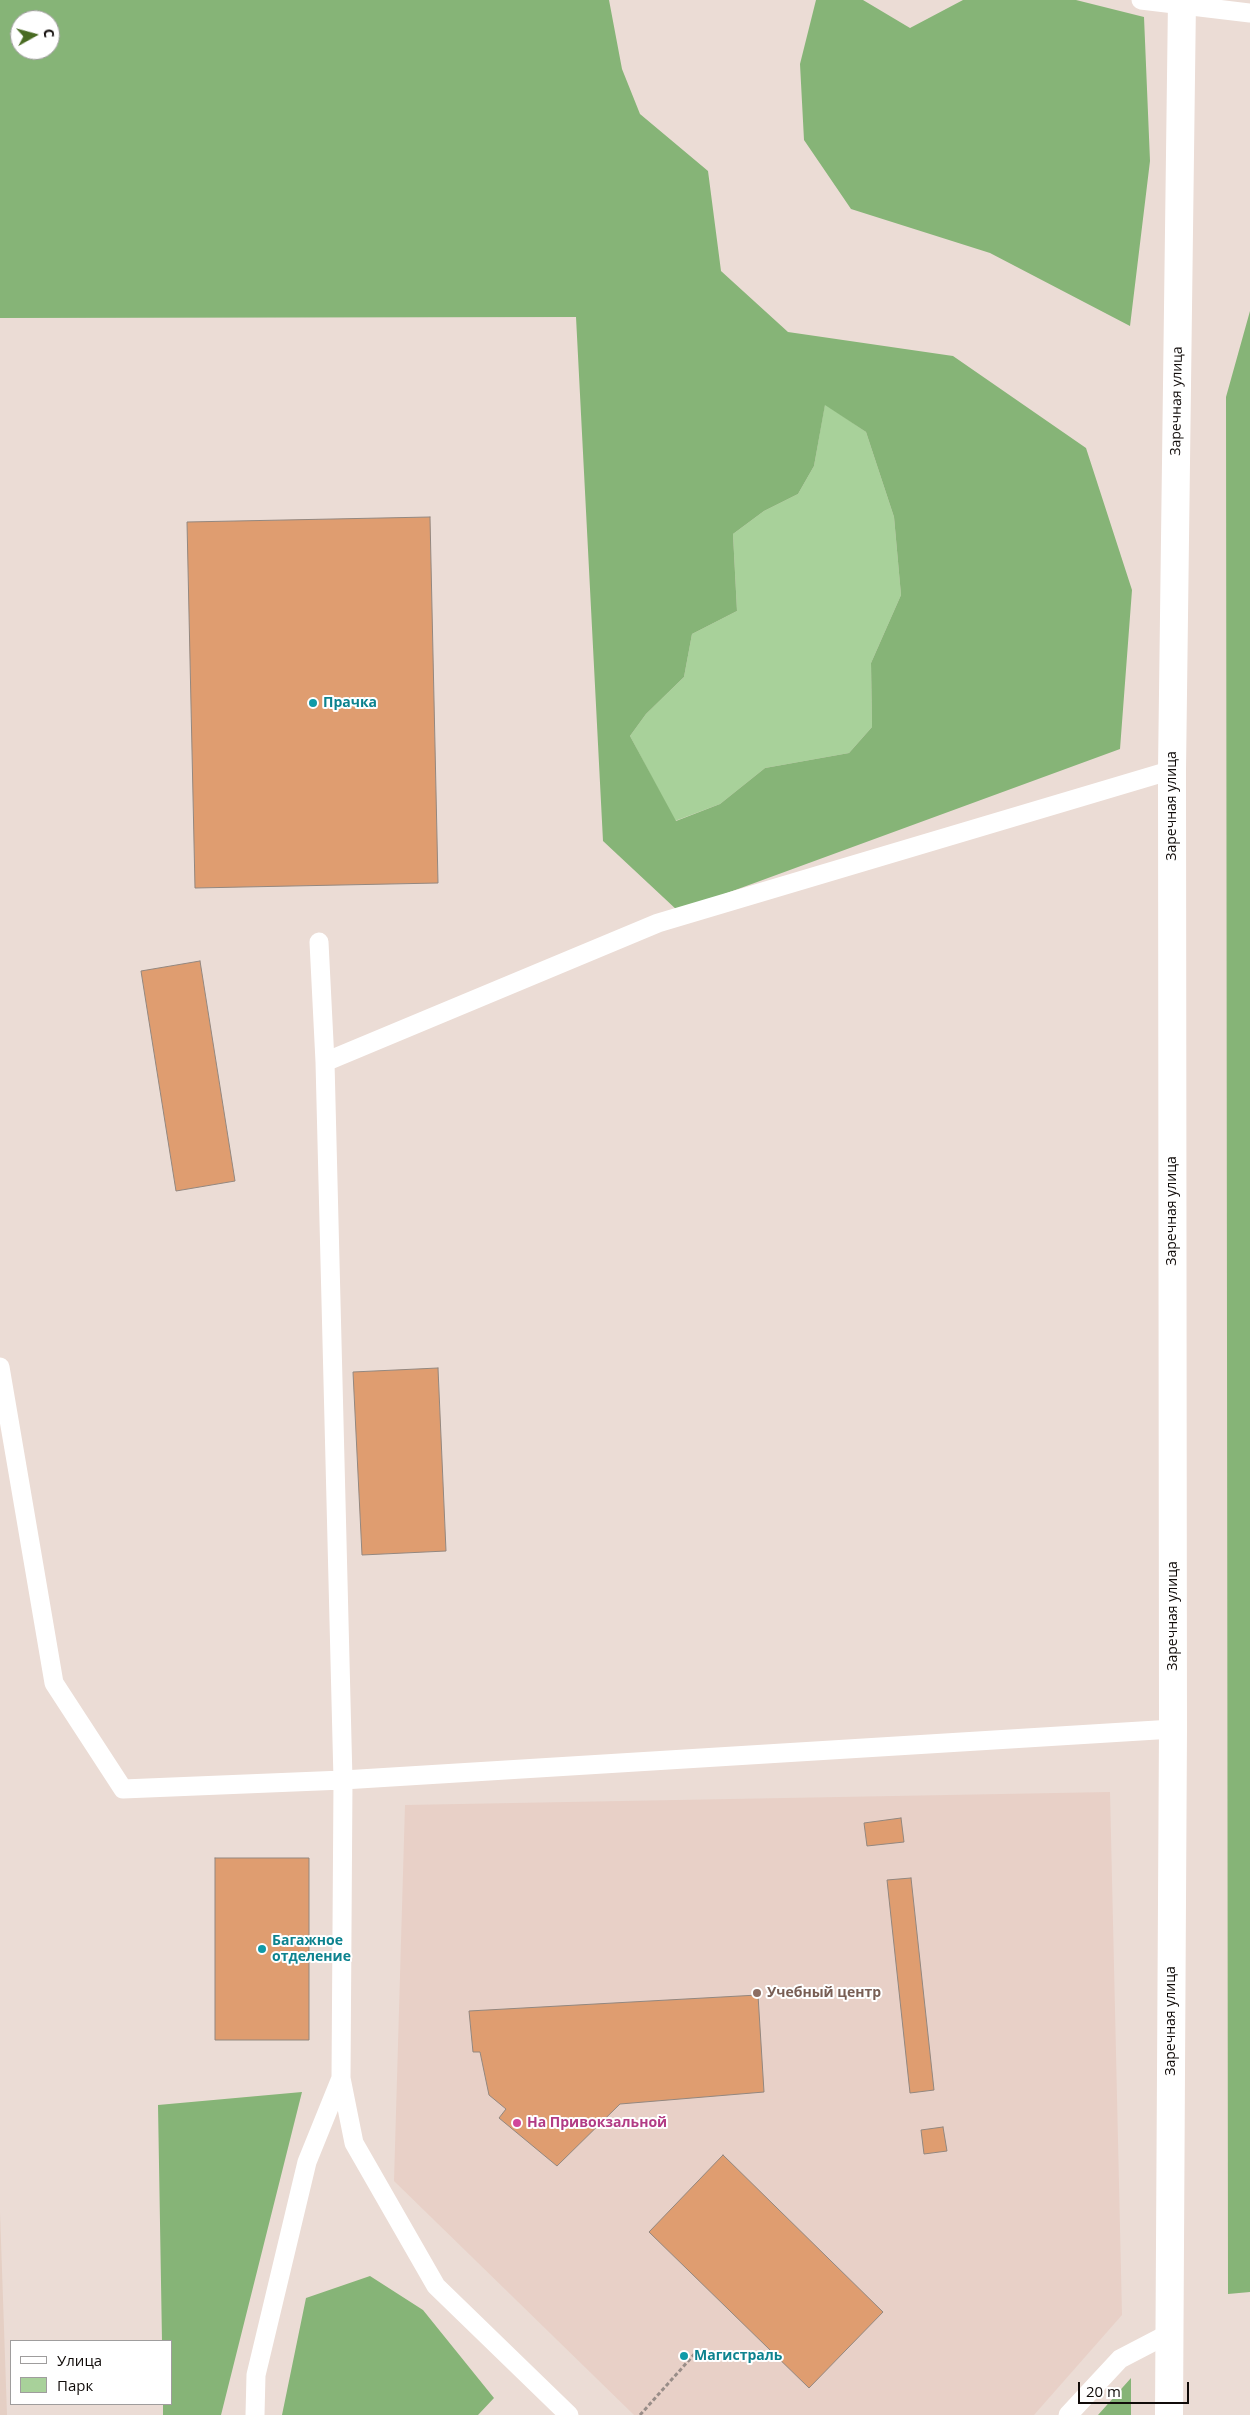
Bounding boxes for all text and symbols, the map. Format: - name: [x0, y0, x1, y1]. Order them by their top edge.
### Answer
- north arrow: [10, 10, 60, 60]
- text: С: [39, 28, 59, 39]
- street label: Заречная улица: [1168, 346, 1186, 456]
- place label: Прачка: [323, 695, 377, 711]
- marker: Прачка: [307, 697, 319, 709]
- street label: Заречная улица: [1164, 751, 1180, 861]
- street label: Заречная улица: [1164, 1156, 1180, 1266]
- street label: Заречная улица: [1165, 1561, 1181, 1671]
- place label: Багажное отделение: [272, 1933, 351, 1965]
- marker: Багажное отделение: [256, 1943, 268, 1955]
- street label: Заречная улица: [1163, 1966, 1179, 2076]
- place label: Учебный центр: [767, 1985, 881, 2001]
- marker: Учебный центр: [751, 1987, 763, 1999]
- place label: На Привокзальной: [527, 2115, 667, 2131]
- marker: На Привокзальной: [511, 2117, 523, 2129]
- legend: [10, 2340, 172, 2405]
- place label: Магистраль: [694, 2348, 782, 2364]
- text: Улица: [57, 2350, 102, 2370]
- marker: Магистраль: [678, 2350, 690, 2362]
- scale bar: [1080, 2372, 1191, 2404]
- text: Парк: [57, 2375, 93, 2395]
- text: 20 m: [1086, 2381, 1121, 2401]

